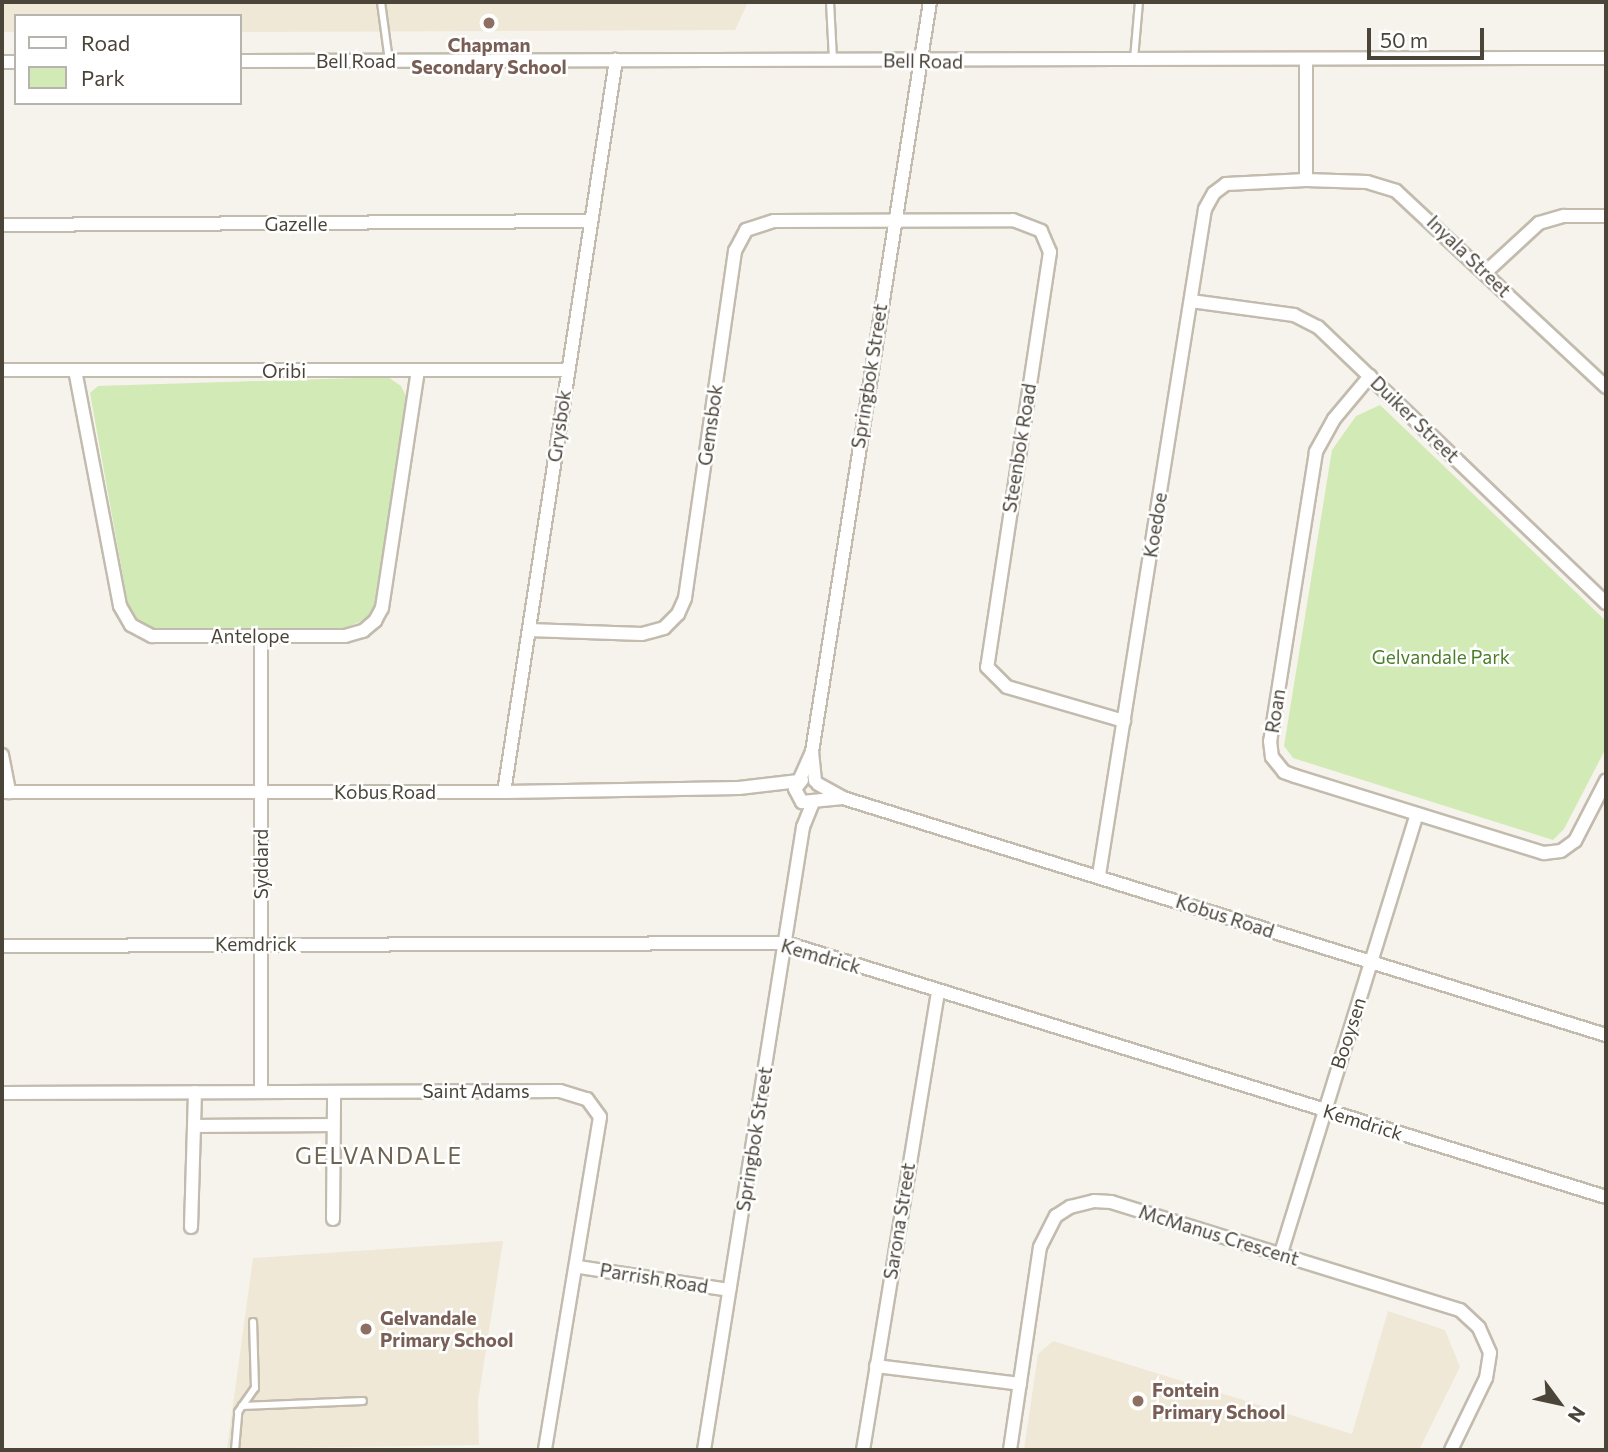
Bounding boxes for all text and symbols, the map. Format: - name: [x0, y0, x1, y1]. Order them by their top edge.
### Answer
- legend: [14, 14, 242, 105]
- scale bar: [1370, 14, 1487, 58]
- marker: Chapman Secondary School: [481, 15, 497, 31]
- text: 50 m: [1380, 27, 1428, 52]
- text: Road: [81, 30, 130, 55]
- place label: Chapman Secondary School: [411, 34, 567, 78]
- street label: Bell Road: [883, 49, 963, 73]
- street label: Bell Road: [316, 50, 396, 72]
- text: Park: [81, 65, 125, 90]
- street label: Inyala Street: [1422, 210, 1516, 302]
- street label: Gazelle: [265, 213, 327, 235]
- street label: Springbok Street: [846, 302, 892, 450]
- street label: Oribi: [262, 360, 306, 382]
- street label: Duiker Street: [1366, 371, 1464, 467]
- street label: Steenbok Road: [998, 382, 1040, 514]
- street label: Gemsbok: [693, 383, 727, 467]
- street label: Grysbok: [543, 388, 575, 464]
- street label: Koedoe: [1139, 491, 1171, 559]
- street label: Antelope: [210, 625, 290, 647]
- park label: Gelvandale Park: [1372, 646, 1510, 668]
- street label: Roan: [1260, 687, 1290, 735]
- street label: Kobus Road: [334, 781, 436, 803]
- street label: Syddard: [250, 829, 272, 899]
- street label: Kobus Road: [1173, 889, 1277, 943]
- street label: Kemdrick: [215, 933, 297, 955]
- street label: Kemdrick: [779, 934, 863, 978]
- street label: Booysen: [1326, 994, 1370, 1072]
- street label: Springbok Street: [731, 1065, 777, 1213]
- street label: Saint Adams: [422, 1080, 530, 1102]
- street label: Kemdrick: [1321, 1099, 1405, 1145]
- district label: GELVANDALE: [296, 1141, 462, 1169]
- street label: Sarona Street: [879, 1161, 919, 1281]
- street label: McManus Crescent: [1136, 1200, 1302, 1270]
- street label: Parrish Road: [598, 1258, 710, 1298]
- place label: Gelvandale Primary School: [380, 1307, 513, 1351]
- marker: Gelvandale Primary School: [358, 1321, 374, 1337]
- north arrow: [1524, 1368, 1594, 1438]
- place label: Fontein Primary School: [1152, 1379, 1285, 1423]
- marker: Fontein Primary School: [1130, 1393, 1146, 1409]
- text: N: [1564, 1402, 1591, 1427]

